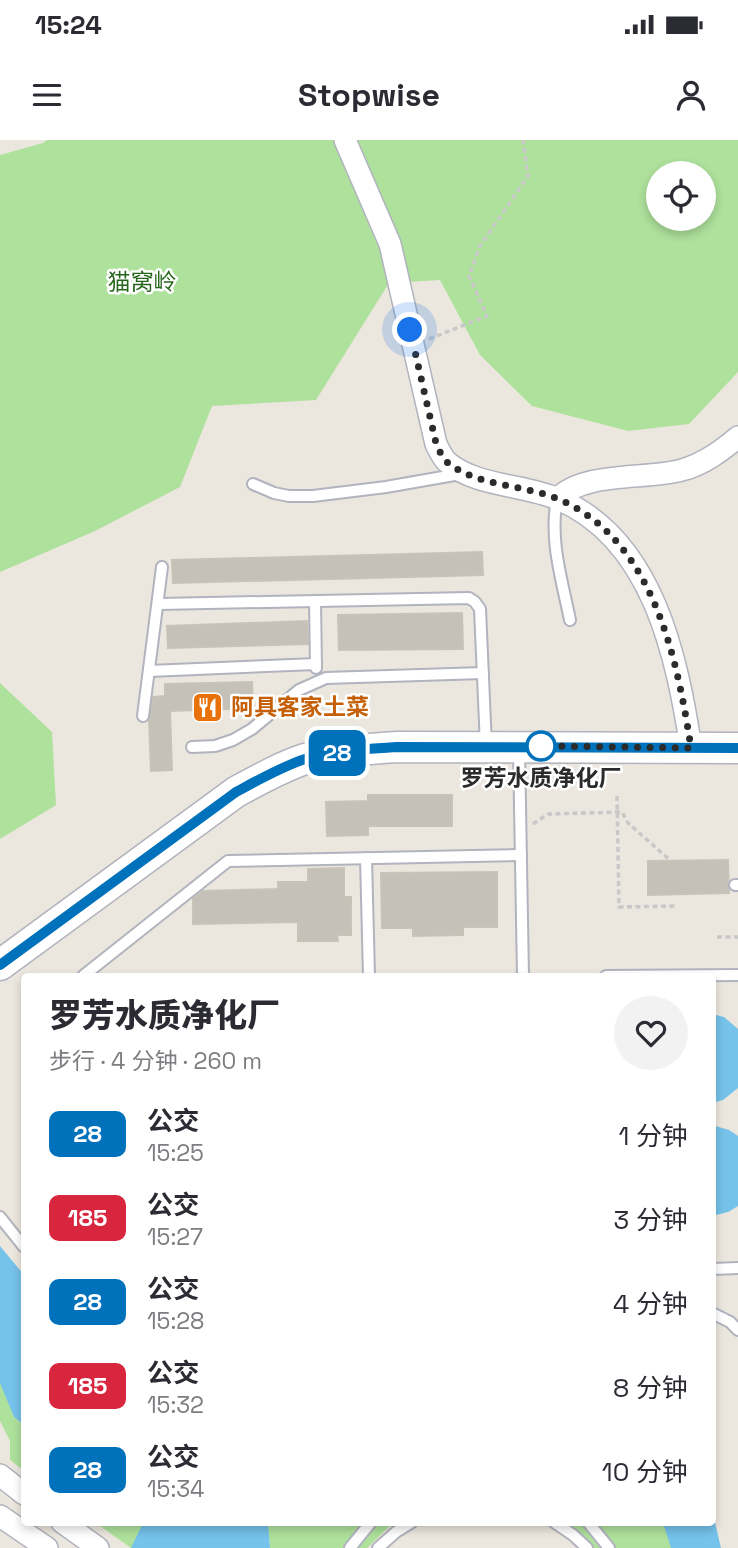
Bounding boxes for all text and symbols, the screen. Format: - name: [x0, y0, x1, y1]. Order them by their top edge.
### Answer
- text: 15:24: [35, 8, 102, 42]
- text: Stopwise: [298, 75, 440, 115]
- icon: menu: [28, 76, 66, 114]
- icon: person: [672, 76, 710, 114]
- map controls: [646, 161, 716, 231]
- button: locate: [646, 161, 716, 231]
- park label: 猫窝岭: [108, 267, 177, 297]
- your location: [392, 312, 427, 347]
- restaurant icon: 阿具客家土菜: [191, 690, 225, 724]
- place label: 阿具客家土菜: [231, 692, 369, 722]
- line badge: 28: [306, 730, 368, 776]
- marker: 罗芳水质净化厂: [526, 731, 556, 761]
- text: 28: [323, 737, 351, 768]
- place label: 罗芳水质净化厂: [461, 763, 622, 793]
- text: 罗芳水质净化厂: [49, 995, 280, 1037]
- button: heart: [614, 996, 688, 1070]
- text: 步行 · 4 分钟 · 260 m: [49, 1046, 262, 1076]
- text: 公交: [147, 1104, 199, 1138]
- text: 28: [73, 1118, 102, 1149]
- text: 1 分钟: [618, 1119, 688, 1153]
- text: 15:25: [147, 1138, 204, 1168]
- text: 公交: [147, 1188, 199, 1222]
- text: 185: [68, 1202, 107, 1233]
- text: 3 分钟: [614, 1203, 688, 1237]
- text: 15:27: [147, 1222, 203, 1252]
- text: 公交: [147, 1272, 199, 1306]
- text: 28: [73, 1286, 102, 1317]
- text: 4 分钟: [613, 1287, 688, 1321]
- text: 15:28: [147, 1306, 204, 1336]
- text: 公交: [147, 1356, 199, 1390]
- text: 185: [68, 1370, 107, 1401]
- text: 8 分钟: [613, 1371, 688, 1405]
- text: 15:32: [147, 1390, 204, 1420]
- text: 公交: [147, 1440, 199, 1474]
- text: 28: [73, 1454, 102, 1485]
- text: 10 分钟: [602, 1455, 688, 1489]
- text: 15:34: [147, 1474, 204, 1504]

